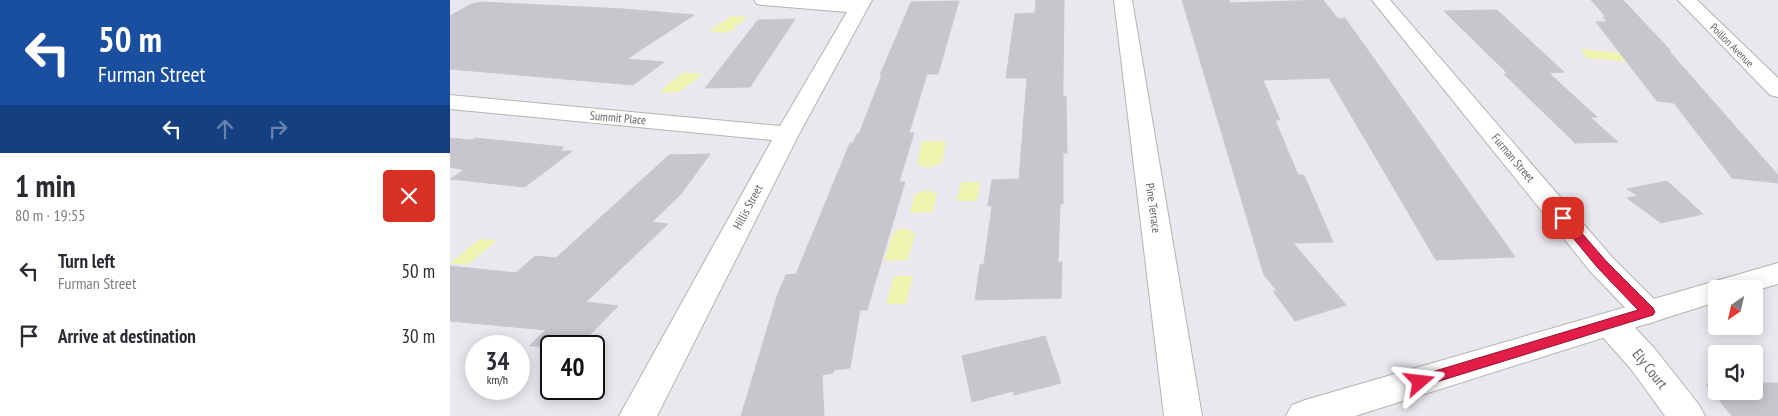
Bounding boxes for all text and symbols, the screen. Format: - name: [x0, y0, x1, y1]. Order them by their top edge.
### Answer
- text: 50 m: [98, 16, 162, 62]
- icon: left: [15, 20, 80, 85]
- street label: Poillon Avenue: [1707, 20, 1757, 70]
- text: Furman Street: [98, 60, 206, 88]
- street label: Summit Place: [589, 108, 647, 127]
- icon: left: [158, 115, 186, 143]
- icon: ahead: [211, 115, 239, 143]
- icon: right: [264, 115, 292, 143]
- street label: Furman Street: [1489, 130, 1538, 186]
- text: 1 min: [15, 166, 76, 205]
- button: close: [383, 170, 435, 222]
- street label: Hillis Street: [730, 181, 766, 232]
- street label: Pine Terrace: [1143, 182, 1164, 234]
- pin: [1542, 197, 1584, 239]
- icon: arrive: [1549, 204, 1577, 232]
- text: 80 m · 19:55: [15, 205, 86, 225]
- text: Turn left: [58, 249, 115, 273]
- icon: left: [15, 257, 43, 285]
- text: 50 m: [402, 259, 435, 283]
- text: Furman Street: [58, 273, 136, 293]
- north arrow: [1708, 280, 1762, 335]
- map controls: [1708, 280, 1763, 400]
- icon: arrive: [15, 322, 43, 350]
- text: Arrive at destination: [58, 324, 196, 348]
- text: 30 m: [402, 324, 435, 348]
- speed limit sign: 40: [540, 335, 605, 400]
- text: 34: [486, 345, 509, 377]
- street label: Ely Court: [1628, 345, 1672, 393]
- button: sound: [1708, 345, 1763, 400]
- position arrow: [1393, 355, 1445, 407]
- text: km/h: [487, 372, 508, 387]

